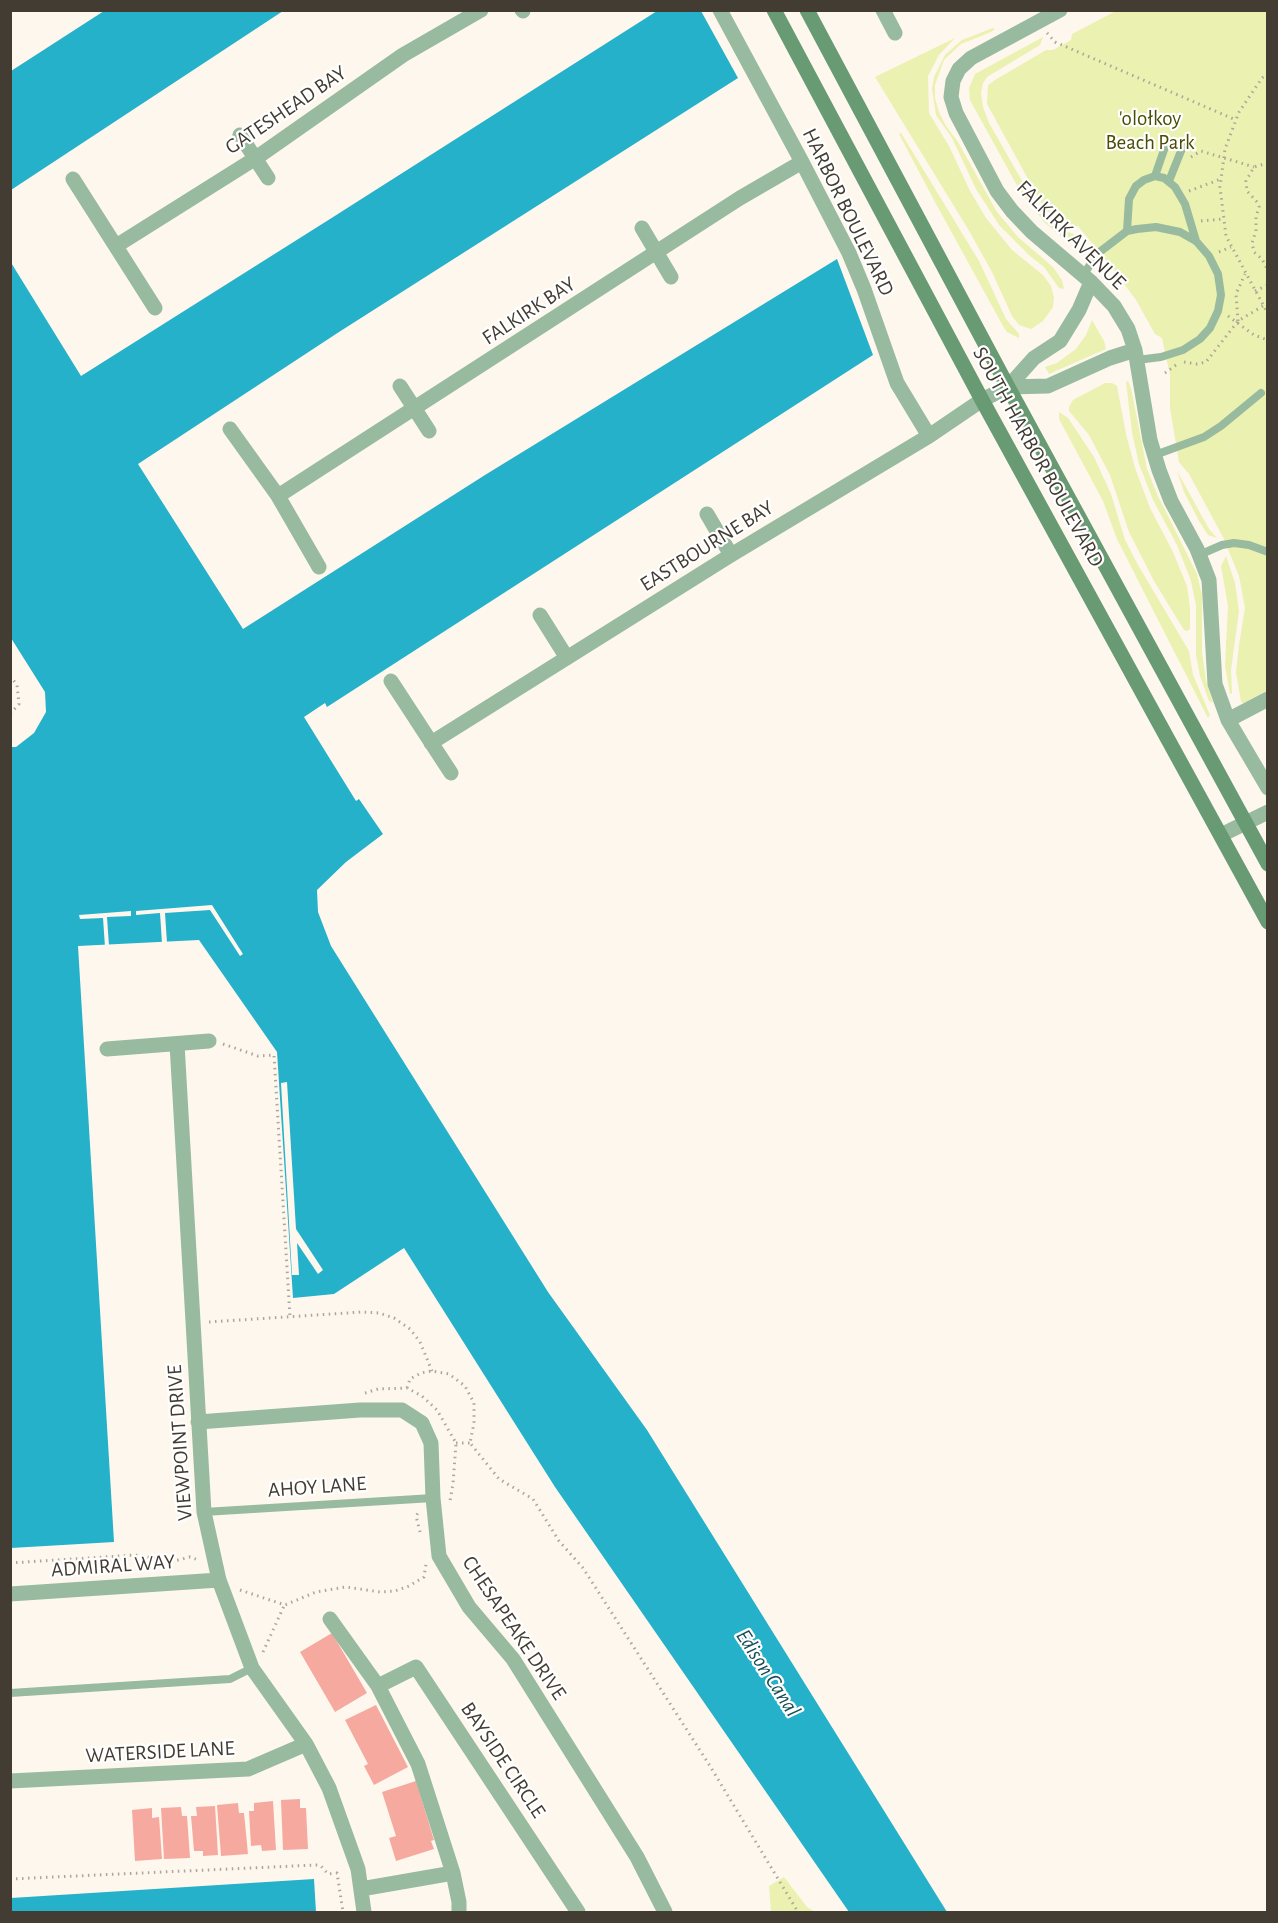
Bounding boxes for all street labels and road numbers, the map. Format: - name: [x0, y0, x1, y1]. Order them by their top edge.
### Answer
- street label: GATESHEAD BAY: [220, 60, 352, 160]
- street label: HARBOR BOULEVARD: [797, 124, 899, 300]
- street label: FALKIRK AVENUE: [1011, 175, 1131, 295]
- street label: FALKIRK BAY: [477, 271, 581, 351]
- street label: SOUTH HARBOR BOULEVARD: [967, 343, 1109, 571]
- street label: EASTBOURNE BAY: [635, 495, 779, 597]
- street label: VIEWPOINT DRIVE: [162, 1364, 198, 1522]
- street label: AHOY LANE: [267, 1471, 367, 1503]
- street label: ADMIRAL WAY: [50, 1549, 176, 1583]
- street label: CHESAPEAKE DRIVE: [457, 1551, 571, 1705]
- street label: BAYSIDE CIRCLE: [455, 1697, 551, 1823]
- street label: WATERSIDE LANE: [85, 1736, 235, 1768]

